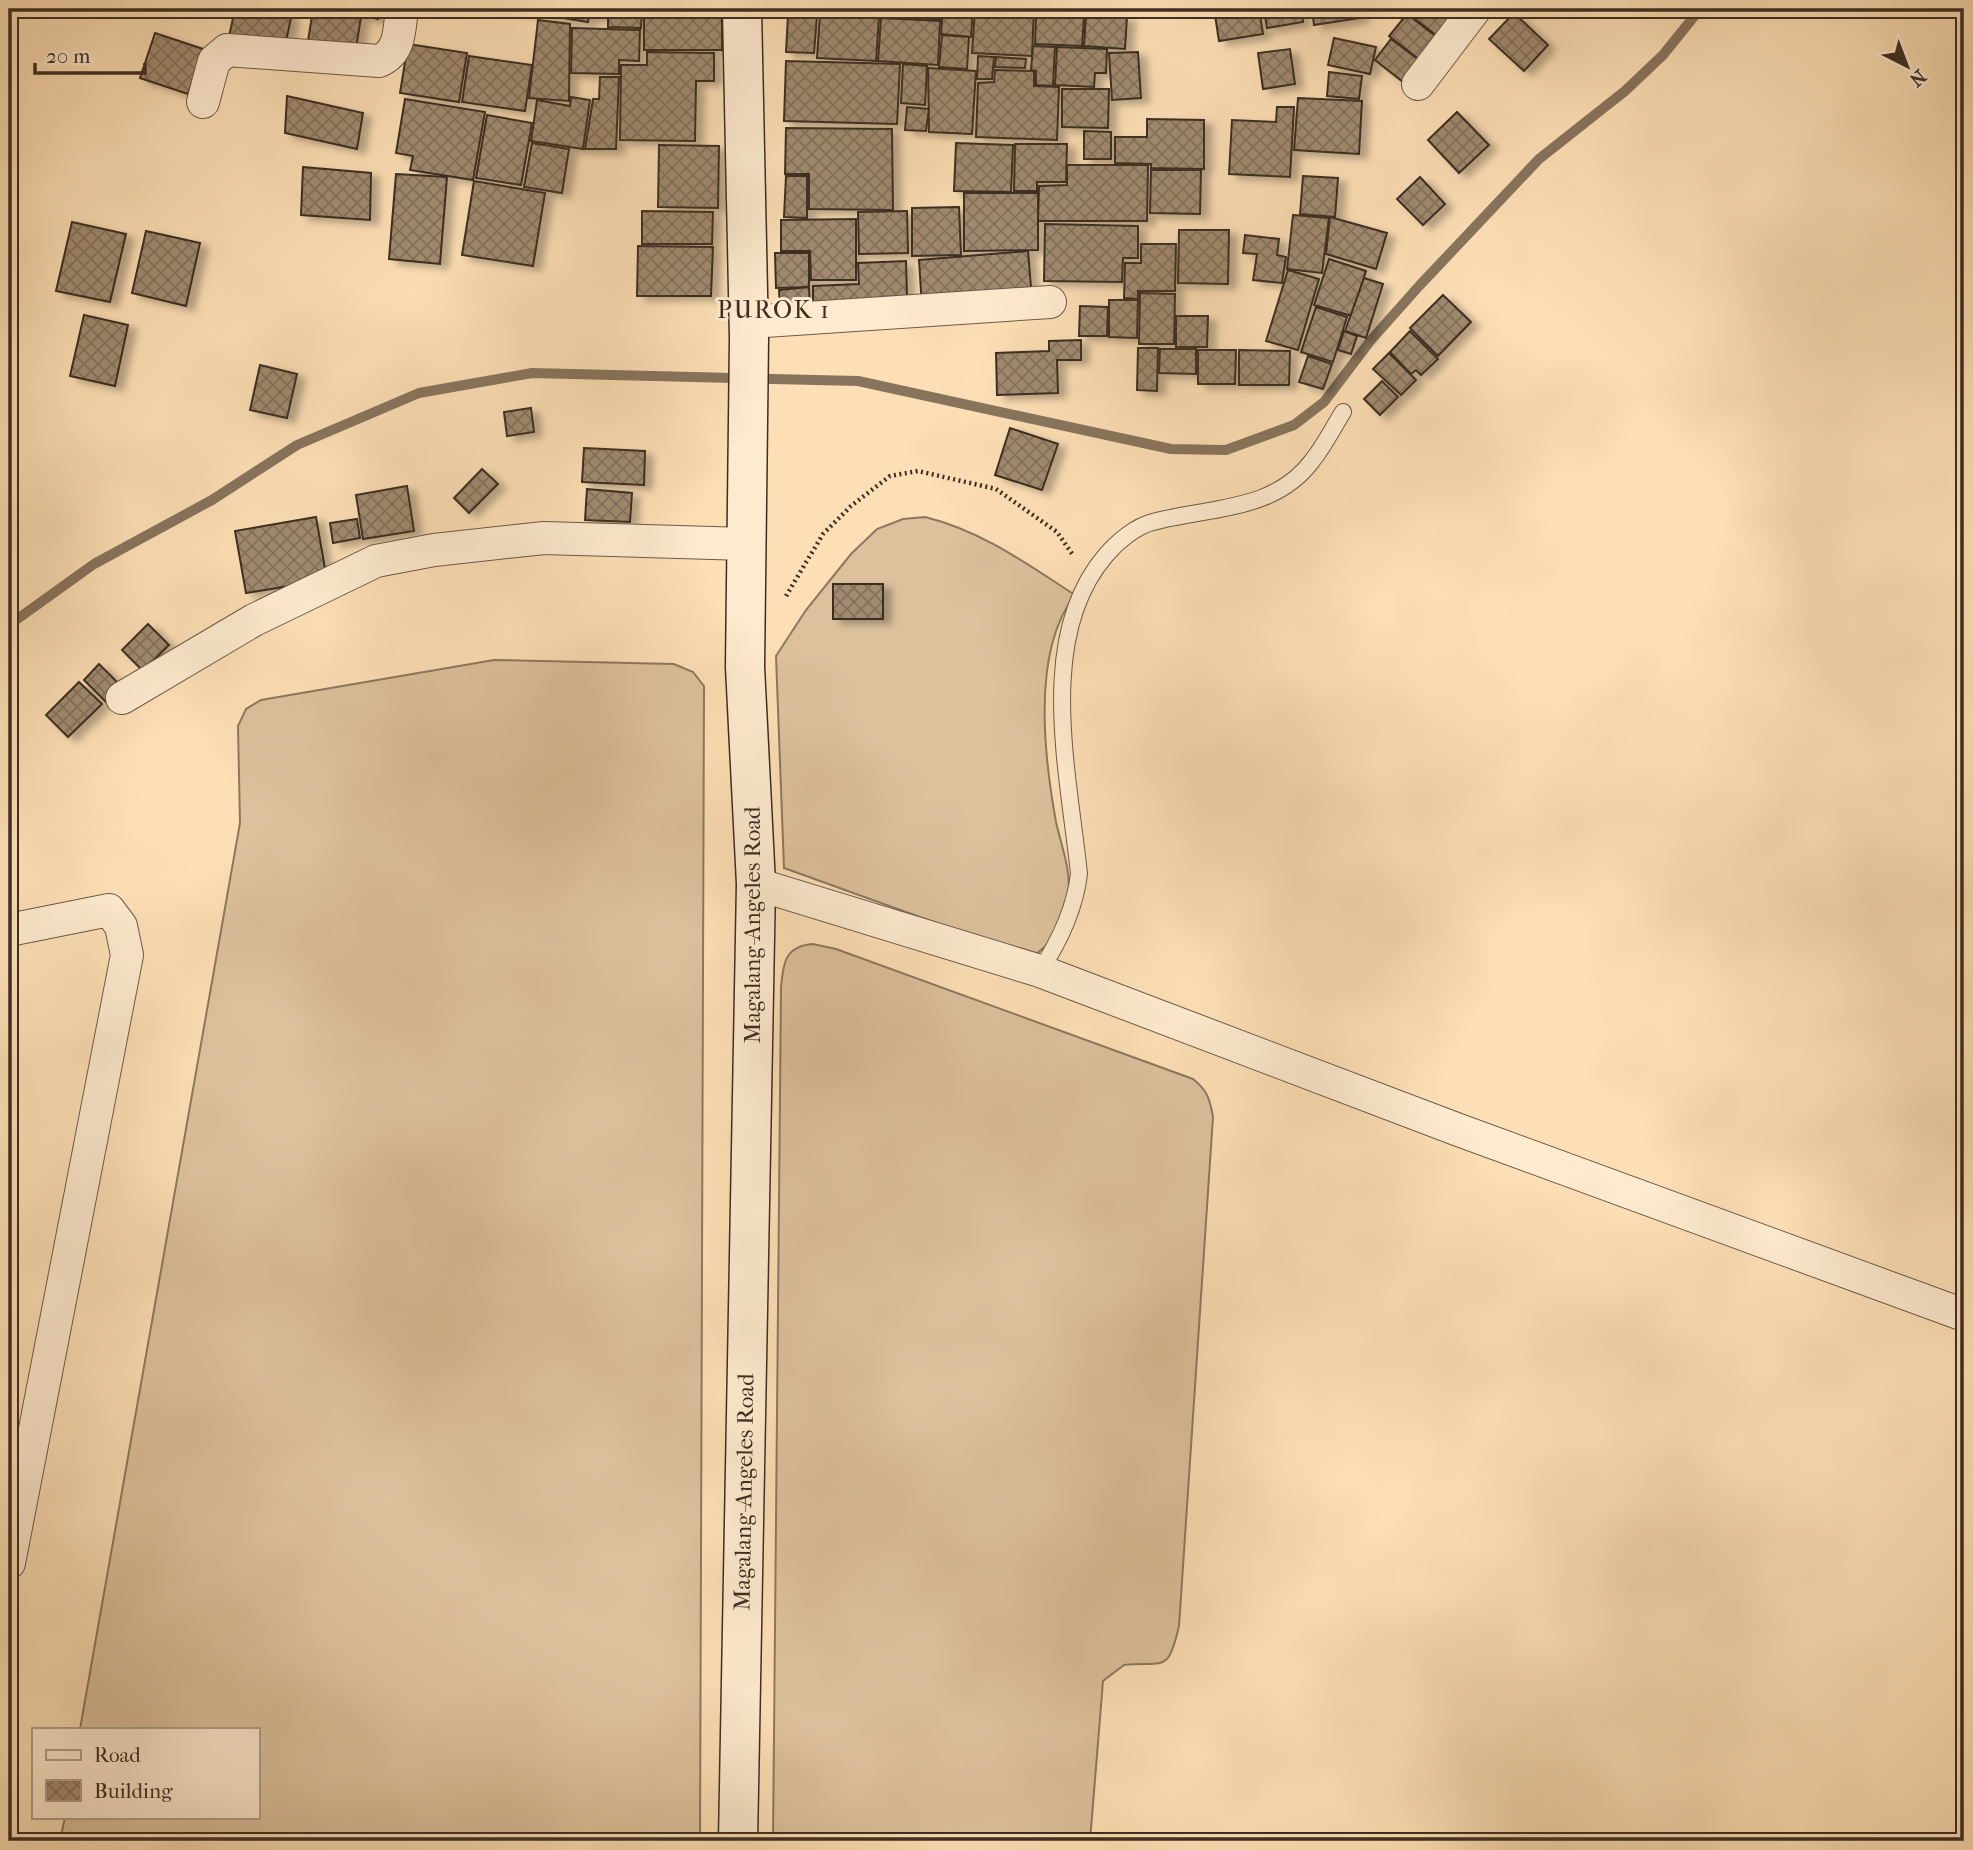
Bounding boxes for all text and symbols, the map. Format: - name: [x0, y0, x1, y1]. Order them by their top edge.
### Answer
- scale bar: [35, 32, 145, 76]
- north arrow: [1871, 32, 1941, 102]
- text: 20 m: [46, 44, 91, 68]
- text: N: [1905, 65, 1930, 91]
- district label: PUROK 1: [717, 296, 831, 324]
- street label: Magalang-Angeles Road: [739, 806, 766, 1044]
- street label: Magalang-Angeles Road: [728, 1373, 760, 1611]
- legend: [32, 1728, 259, 1818]
- text: Road: [94, 1743, 141, 1767]
- text: Building: [94, 1779, 173, 1803]

